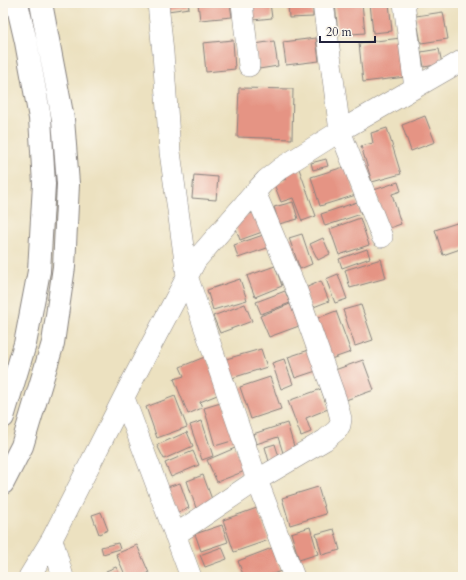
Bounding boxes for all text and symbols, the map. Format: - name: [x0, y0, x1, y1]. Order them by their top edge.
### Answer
- scale bar: [320, 18, 375, 44]
- text: 20 m: [326, 24, 353, 40]

